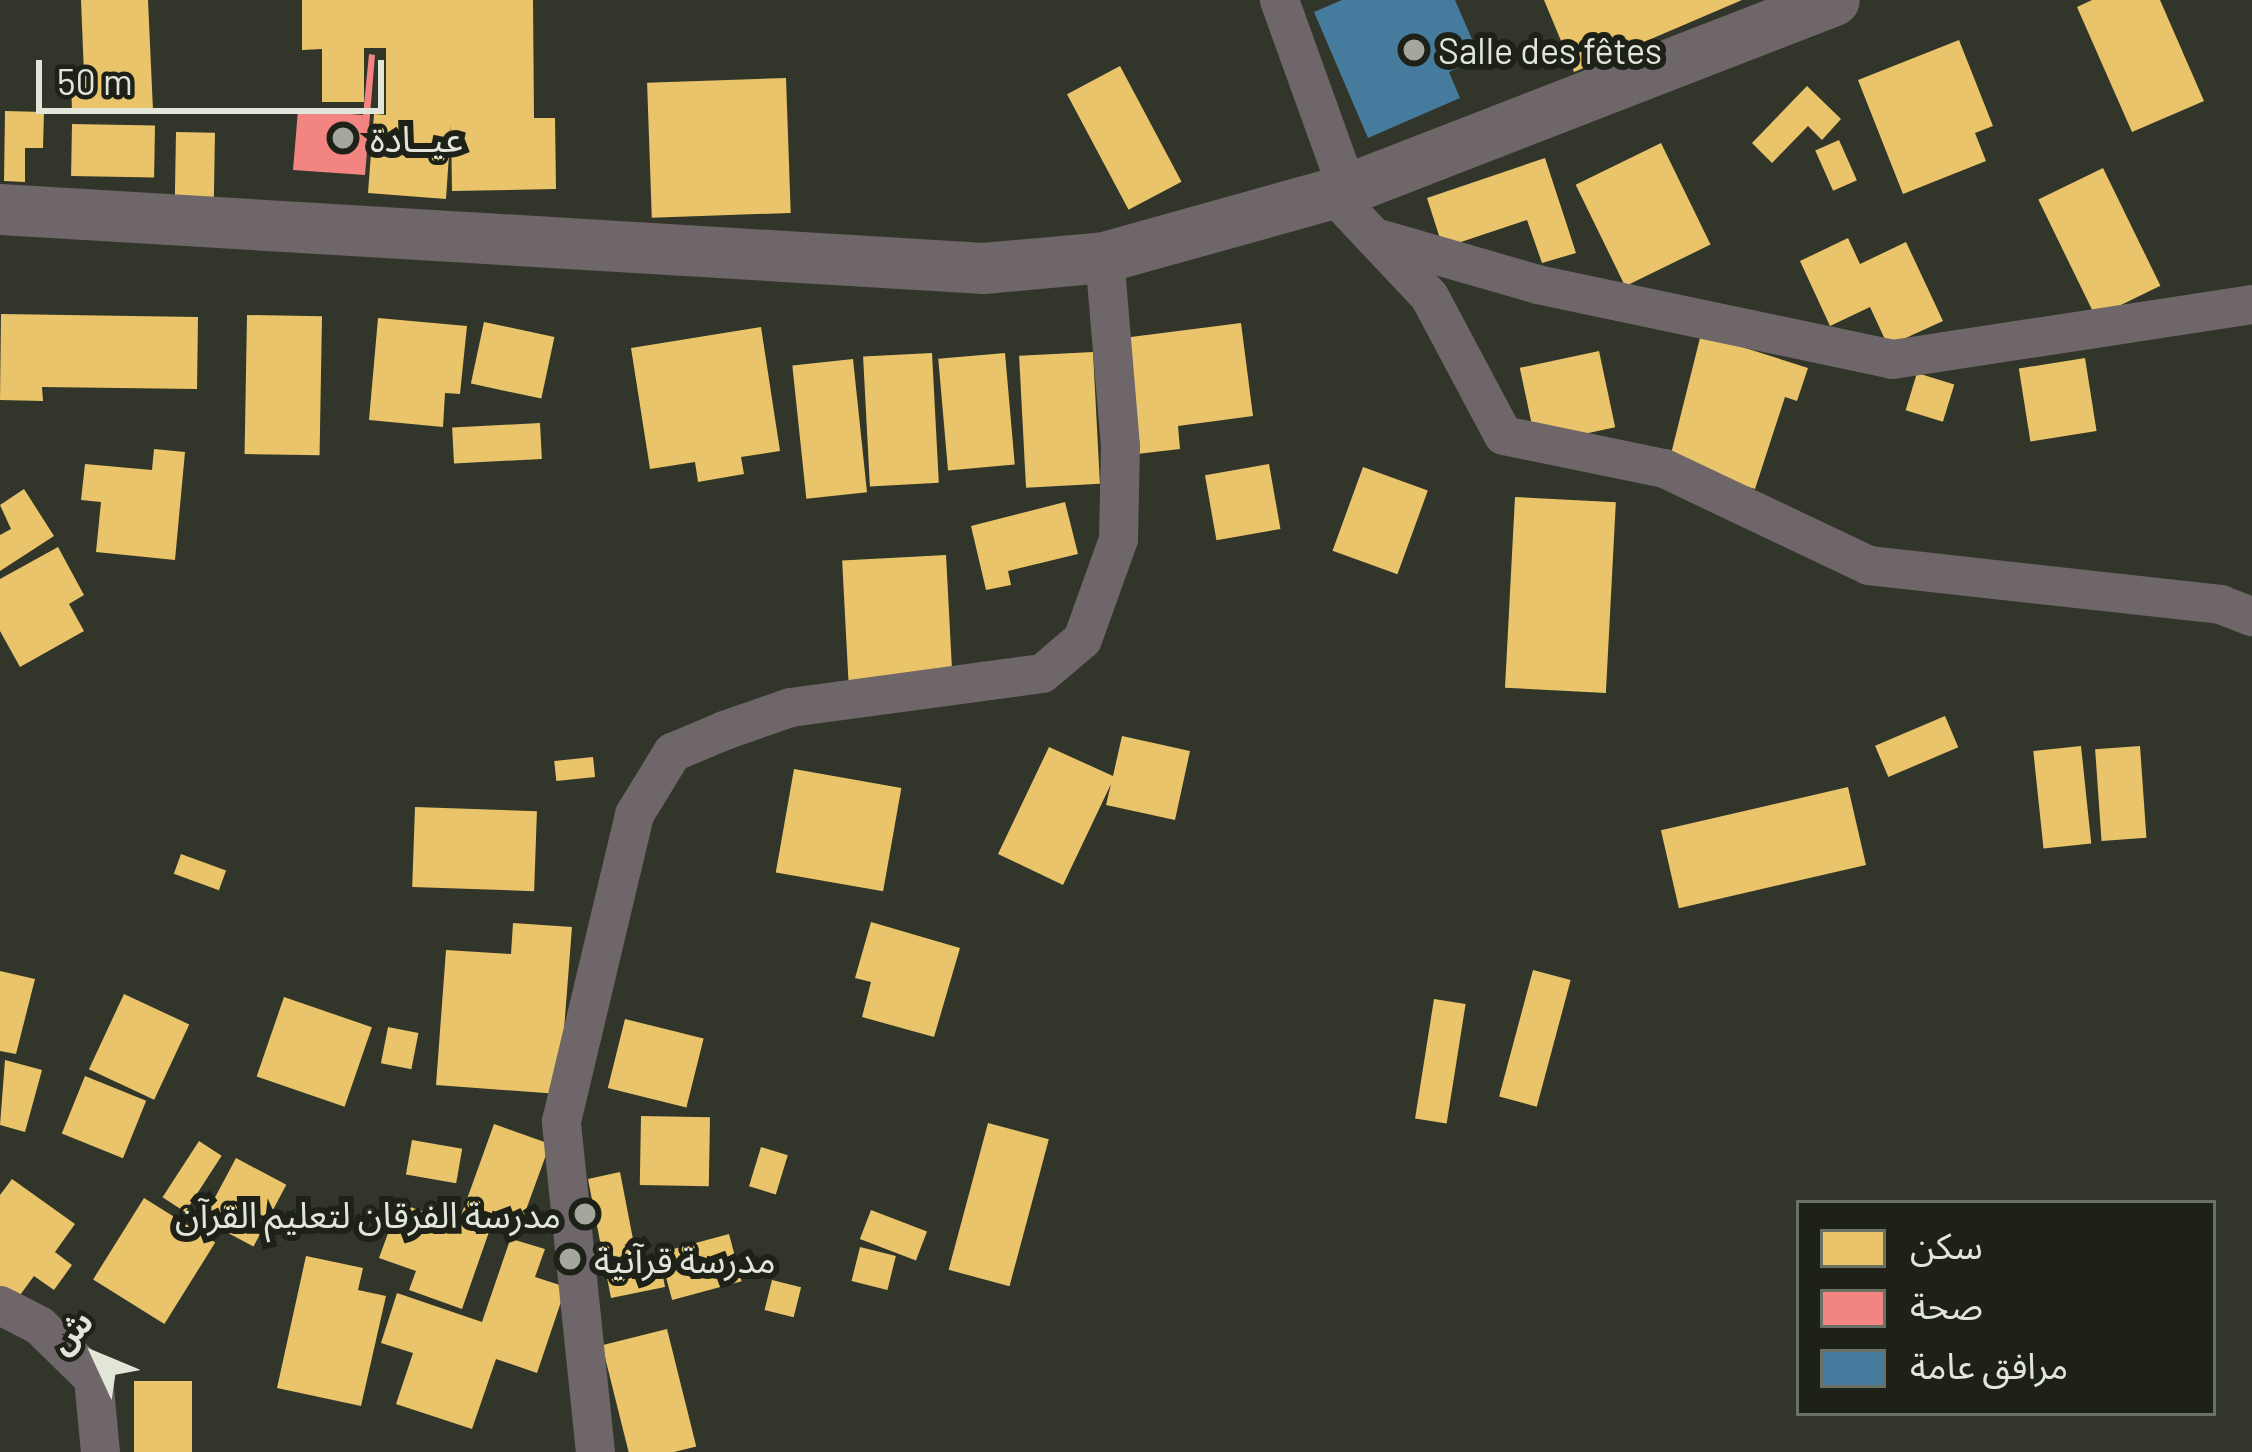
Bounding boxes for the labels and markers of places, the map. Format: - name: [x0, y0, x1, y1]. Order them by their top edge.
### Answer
- place label: Salle des fêtes: [1438, 28, 1662, 72]
- marker: Salle des fêtes: [1401, 37, 1427, 63]
- place label: عيــادة: [370, 116, 463, 160]
- marker: عيــادة: [327, 122, 359, 154]
- place label: مدرسة الفرقان لتعليم القرآن: [175, 1192, 561, 1236]
- marker: مدرسة الفرقان لتعليم القرآن: [572, 1201, 598, 1227]
- place label: مدرسة قرآنية: [594, 1237, 776, 1281]
- marker: مدرسة قرآنية: [557, 1246, 583, 1272]

